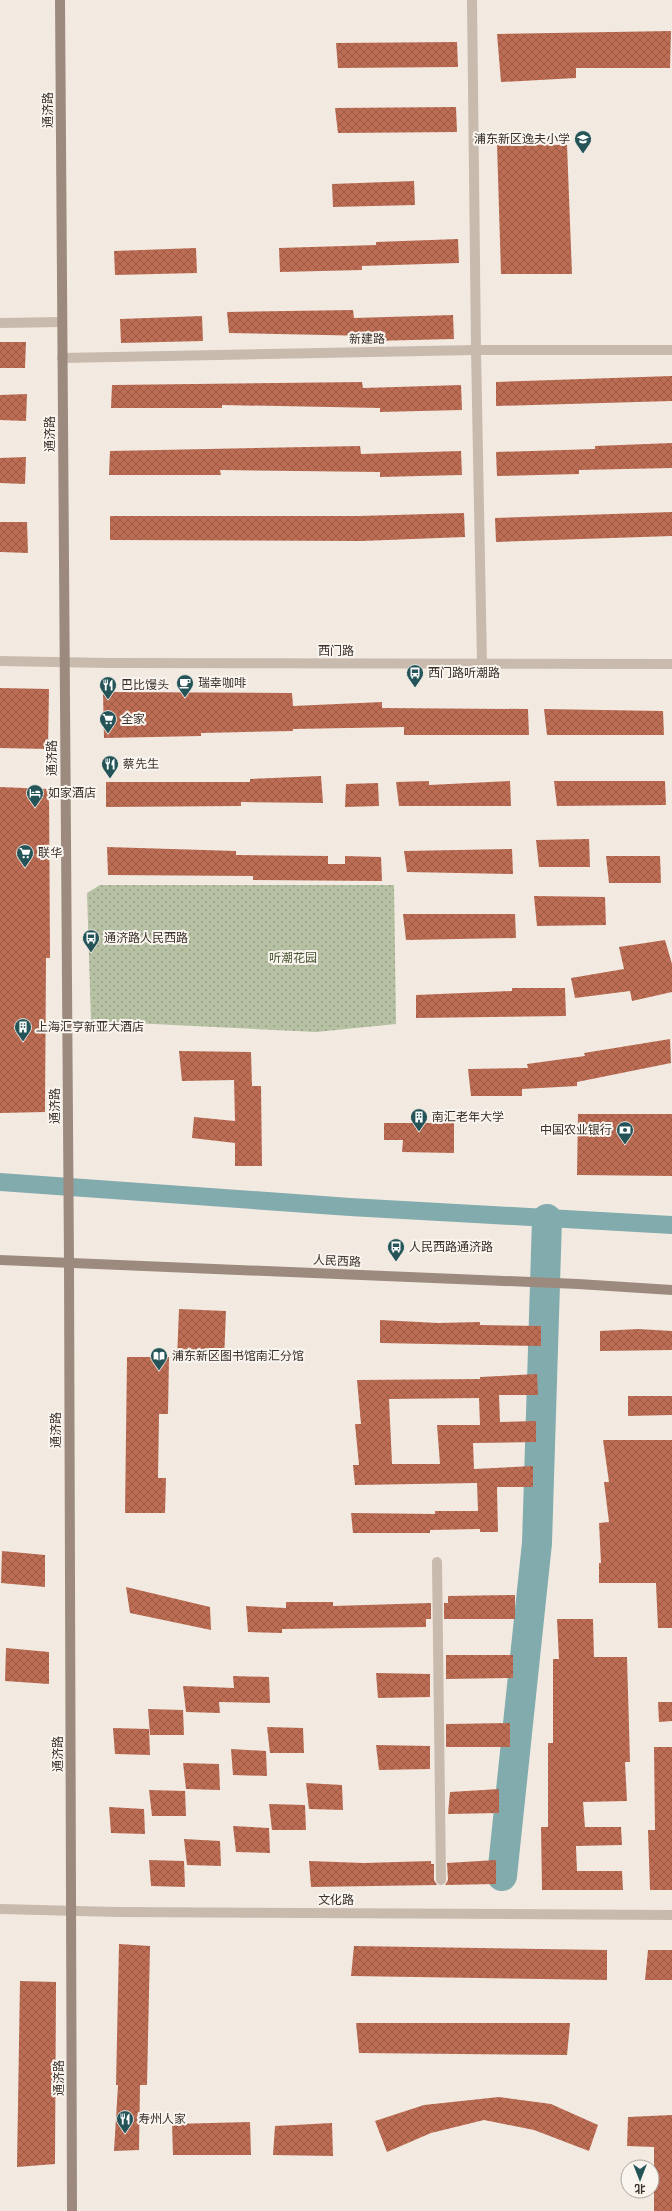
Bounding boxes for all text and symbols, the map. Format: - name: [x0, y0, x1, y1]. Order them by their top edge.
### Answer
- street label: 通济路: [41, 92, 55, 128]
- school or university icon: 浦东新区逸夫小学: [573, 129, 593, 154]
- place label: 浦东新区逸夫小学: [474, 132, 570, 146]
- street label: 新建路: [349, 332, 385, 346]
- street label: 通济路: [43, 416, 57, 452]
- street label: 西门路: [318, 644, 354, 658]
- bus stop icon: 西门路听潮路: [405, 663, 425, 688]
- place label: 西门路听潮路: [428, 666, 500, 680]
- cafe icon: 瑞幸咖啡: [175, 673, 195, 698]
- restaurant icon: 巴比馒头: [98, 675, 118, 700]
- place label: 瑞幸咖啡: [198, 676, 246, 690]
- place label: 巴比馒头: [121, 678, 169, 692]
- supermarket icon: 全家: [98, 709, 118, 734]
- place label: 全家: [121, 712, 145, 726]
- street label: 通济路: [45, 740, 59, 776]
- restaurant icon: 蔡先生: [100, 754, 120, 779]
- place label: 蔡先生: [123, 757, 159, 771]
- hotel icon: 如家酒店: [25, 783, 45, 808]
- place label: 如家酒店: [48, 786, 96, 800]
- supermarket icon: 联华: [15, 843, 35, 868]
- place label: 联华: [38, 846, 62, 860]
- bus stop icon: 通济路人民西路: [81, 928, 101, 953]
- place label: 通济路人民西路: [104, 931, 188, 945]
- park label: 听潮花园: [269, 951, 317, 965]
- building icon: 上海汇亨新亚大酒店: [13, 1017, 33, 1042]
- place label: 上海汇亨新亚大酒店: [36, 1020, 144, 1034]
- street label: 通济路: [48, 1088, 62, 1124]
- building icon: 南汇老年大学: [409, 1107, 429, 1132]
- place label: 南汇老年大学: [432, 1110, 504, 1124]
- bank icon: 中国农业银行: [615, 1120, 635, 1145]
- place label: 中国农业银行: [540, 1123, 612, 1137]
- bus stop icon: 人民西路通济路: [386, 1237, 406, 1262]
- place label: 人民西路通济路: [409, 1240, 493, 1254]
- street label: 人民西路: [313, 1253, 361, 1269]
- library icon: 浦东新区图书馆南汇分馆: [149, 1346, 169, 1371]
- place label: 浦东新区图书馆南汇分馆: [172, 1349, 304, 1363]
- street label: 通济路: [49, 1412, 63, 1448]
- street label: 通济路: [51, 1736, 65, 1772]
- street label: 文化路: [318, 1893, 354, 1907]
- street label: 通济路: [52, 2060, 66, 2096]
- restaurant icon: 寿州人家: [115, 2109, 135, 2134]
- place label: 寿州人家: [138, 2112, 186, 2126]
- north arrow: [620, 2159, 660, 2199]
- text: 北: [635, 2182, 646, 2195]

